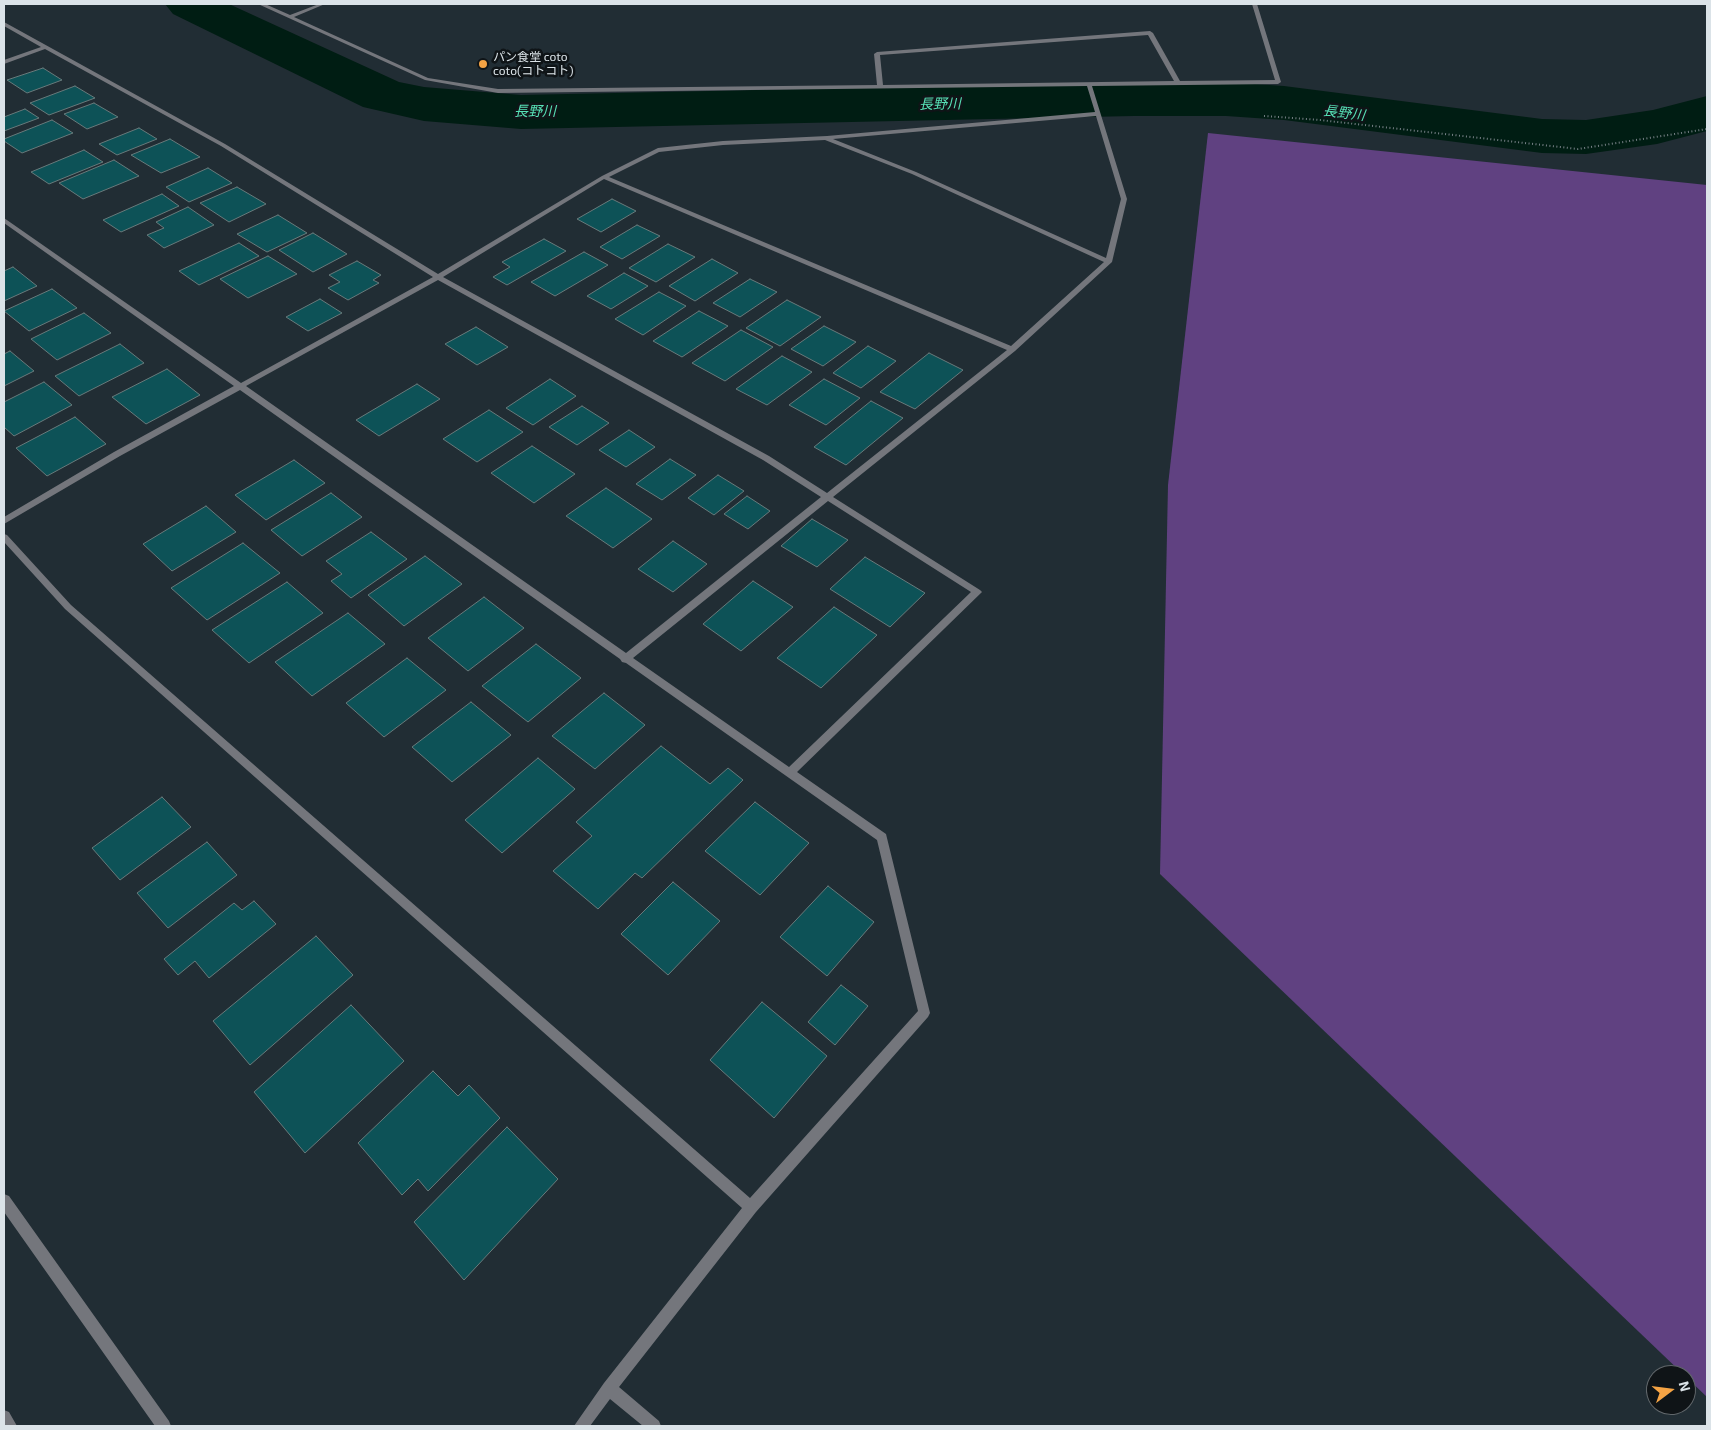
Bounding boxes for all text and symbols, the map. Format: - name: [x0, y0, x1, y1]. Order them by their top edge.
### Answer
- place label: パン食堂 coto coto(コトコト): [493, 50, 574, 78]
- marker: パン食堂 coto coto(コトコト): [477, 58, 489, 70]
- water label: 長野川: [919, 95, 961, 113]
- water label: 長野川: [1322, 102, 1366, 124]
- water label: 長野川: [514, 103, 556, 119]
- north arrow: [1646, 1365, 1696, 1415]
- text: N: [1675, 1379, 1695, 1393]

